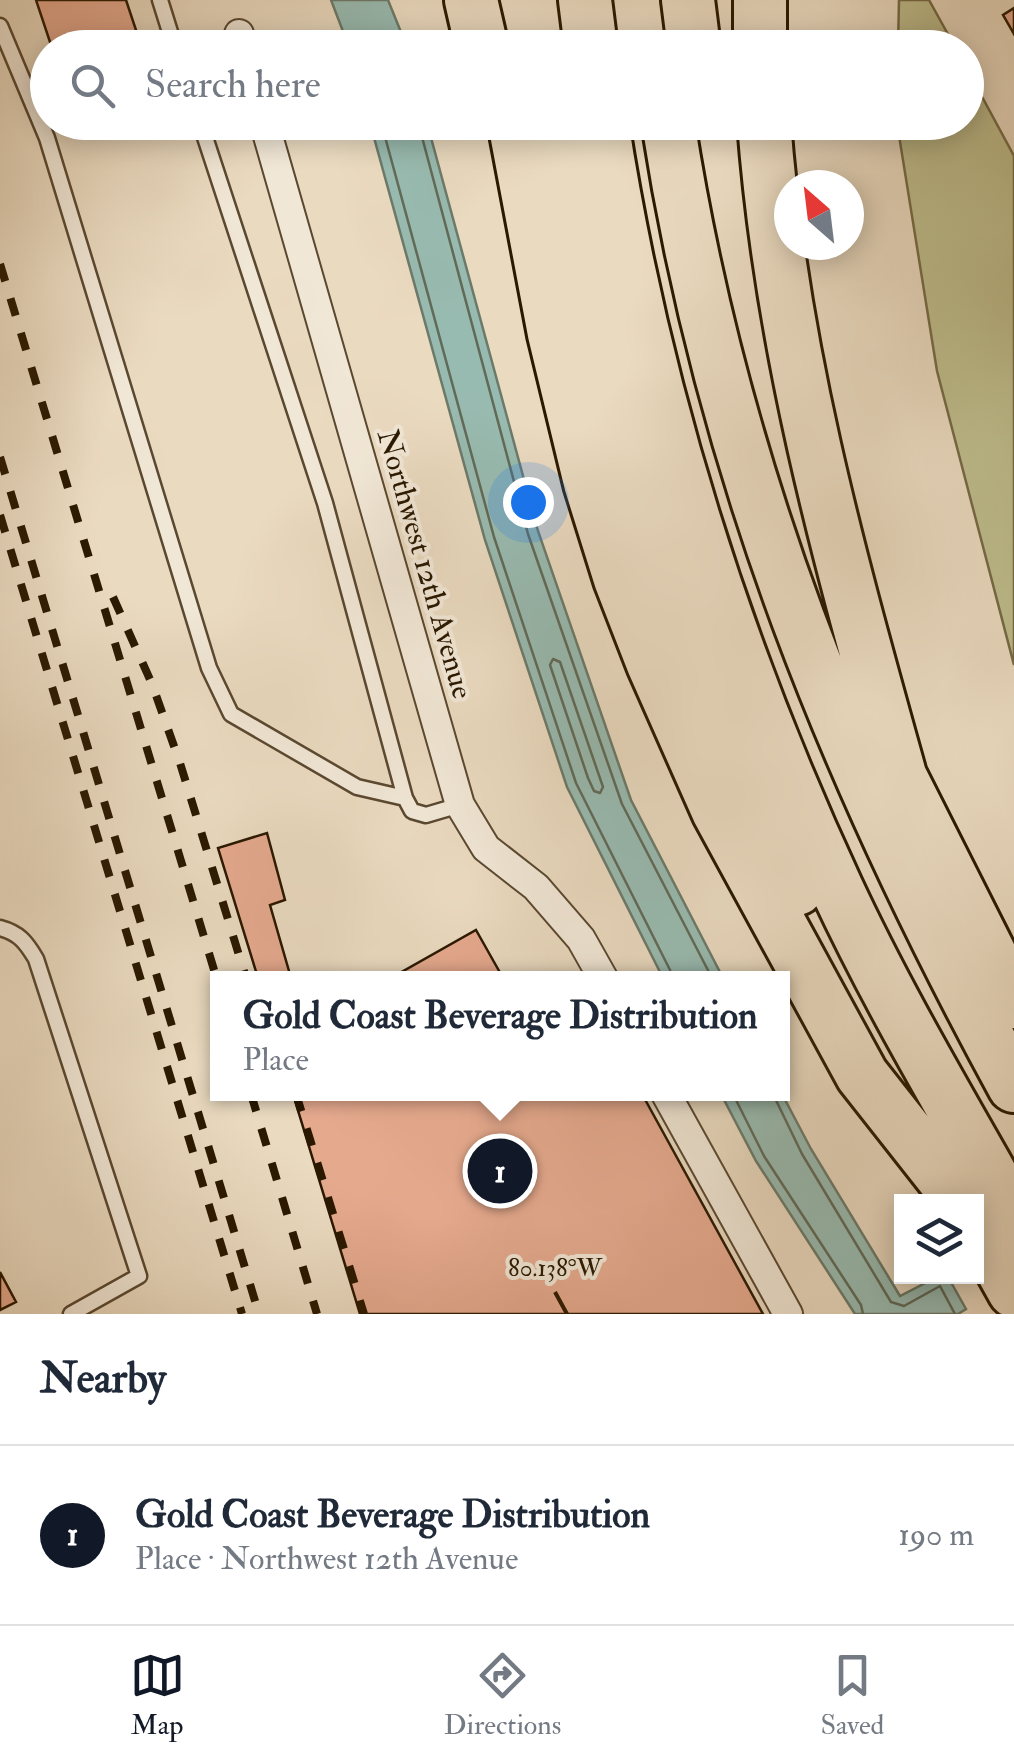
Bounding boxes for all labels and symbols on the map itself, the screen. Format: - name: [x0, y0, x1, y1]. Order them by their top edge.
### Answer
- north arrow: [774, 170, 864, 260]
- street label: Northwest 12th Avenue: [369, 425, 481, 703]
- your location: [503, 477, 554, 528]
- pin: 1: [468, 1134, 532, 1208]
- text: 80.138°W: [508, 1253, 604, 1284]

